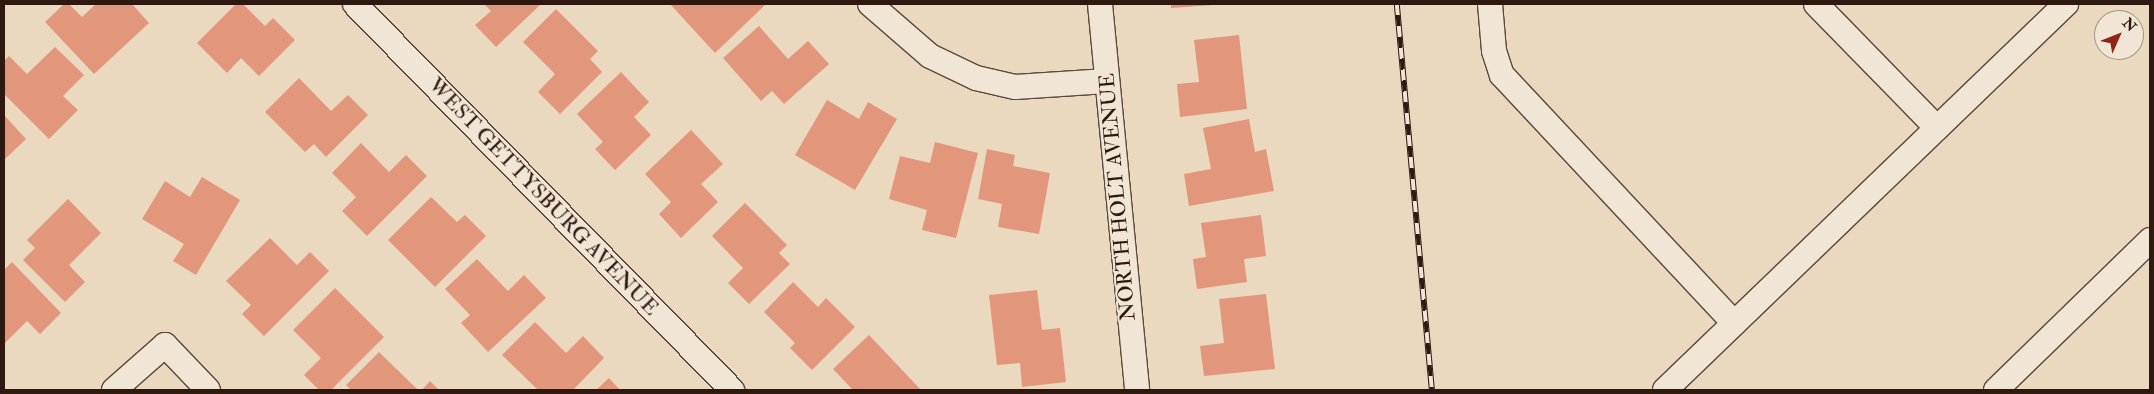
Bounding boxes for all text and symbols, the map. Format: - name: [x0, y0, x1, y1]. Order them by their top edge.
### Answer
- north arrow: [2094, 10, 2144, 60]
- text: N: [2119, 15, 2140, 35]
- street label: NORTH HOLT AVENUE: [1095, 72, 1141, 322]
- street label: WEST GETTYSBURG AVENUE: [423, 73, 663, 321]

